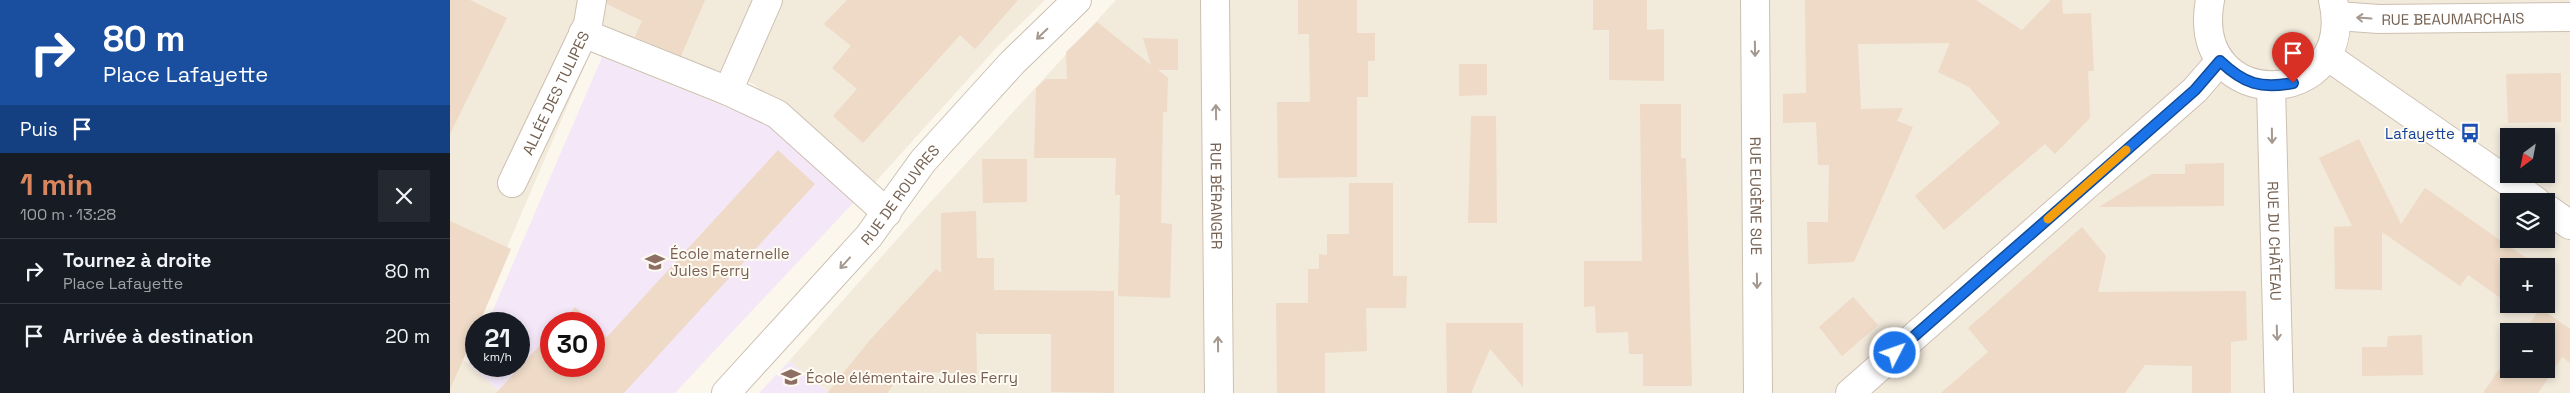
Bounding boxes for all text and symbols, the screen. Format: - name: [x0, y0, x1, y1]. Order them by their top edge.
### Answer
- street label: RUE BEAUMARCHAIS: [2381, 8, 2525, 28]
- one-way arrow: [2356, 14, 2372, 23]
- text: 80 m: [103, 17, 185, 61]
- icon: right: [20, 20, 85, 85]
- street label: ALLÉE DES TULIPES: [517, 28, 593, 158]
- one-way arrow: [1036, 28, 1048, 40]
- pin: [2272, 32, 2314, 83]
- icon: arrive: [2279, 39, 2307, 67]
- one-way arrow: [1750, 40, 1760, 56]
- text: Place Lafayette: [103, 60, 268, 88]
- one-way arrow: [1211, 104, 1221, 120]
- icon: arrive: [68, 115, 96, 143]
- text: Puis: [20, 117, 58, 142]
- bus stop icon: Lafayette: [2459, 122, 2481, 144]
- place label: Lafayette: [2385, 124, 2455, 143]
- one-way arrow: [2267, 128, 2277, 144]
- north arrow: [2500, 128, 2555, 182]
- map controls: [2500, 128, 2555, 378]
- street label: RUE EUGÈNE SUE: [1747, 137, 1766, 255]
- street label: RUE DE ROUVRES: [856, 140, 943, 249]
- street label: RUE BÉRANGER: [1207, 142, 1227, 250]
- text: 1 min: [20, 165, 93, 204]
- button: close: [378, 170, 430, 222]
- street label: RUE DU CHÂTEAU: [2264, 181, 2286, 301]
- button: layers: [2500, 193, 2555, 248]
- text: 100 m · 13:28: [20, 204, 116, 225]
- place label: École maternelle Jules Ferry: [670, 244, 790, 280]
- text: Tournez à droite: [63, 248, 212, 273]
- school or university icon: École maternelle Jules Ferry: [644, 251, 666, 273]
- one-way arrow: [839, 256, 850, 269]
- icon: right: [20, 257, 48, 285]
- button: +: [2500, 258, 2555, 313]
- text: 80 m: [385, 259, 430, 284]
- one-way arrow: [1752, 272, 1762, 289]
- text: Place Lafayette: [63, 273, 183, 294]
- speed limit sign: 30: [540, 312, 605, 377]
- icon: arrive: [20, 322, 48, 350]
- text: 21: [484, 322, 511, 354]
- button: −: [2500, 323, 2555, 378]
- text: Arrivée à destination: [63, 324, 253, 349]
- text: 20 m: [385, 324, 430, 349]
- one-way arrow: [2273, 325, 2282, 341]
- position arrow: [1868, 326, 1920, 378]
- one-way arrow: [1213, 337, 1223, 353]
- text: km/h: [483, 349, 512, 365]
- school or university icon: École élémentaire Jules Ferry: [780, 366, 802, 388]
- place label: École élémentaire Jules Ferry: [806, 368, 1018, 387]

